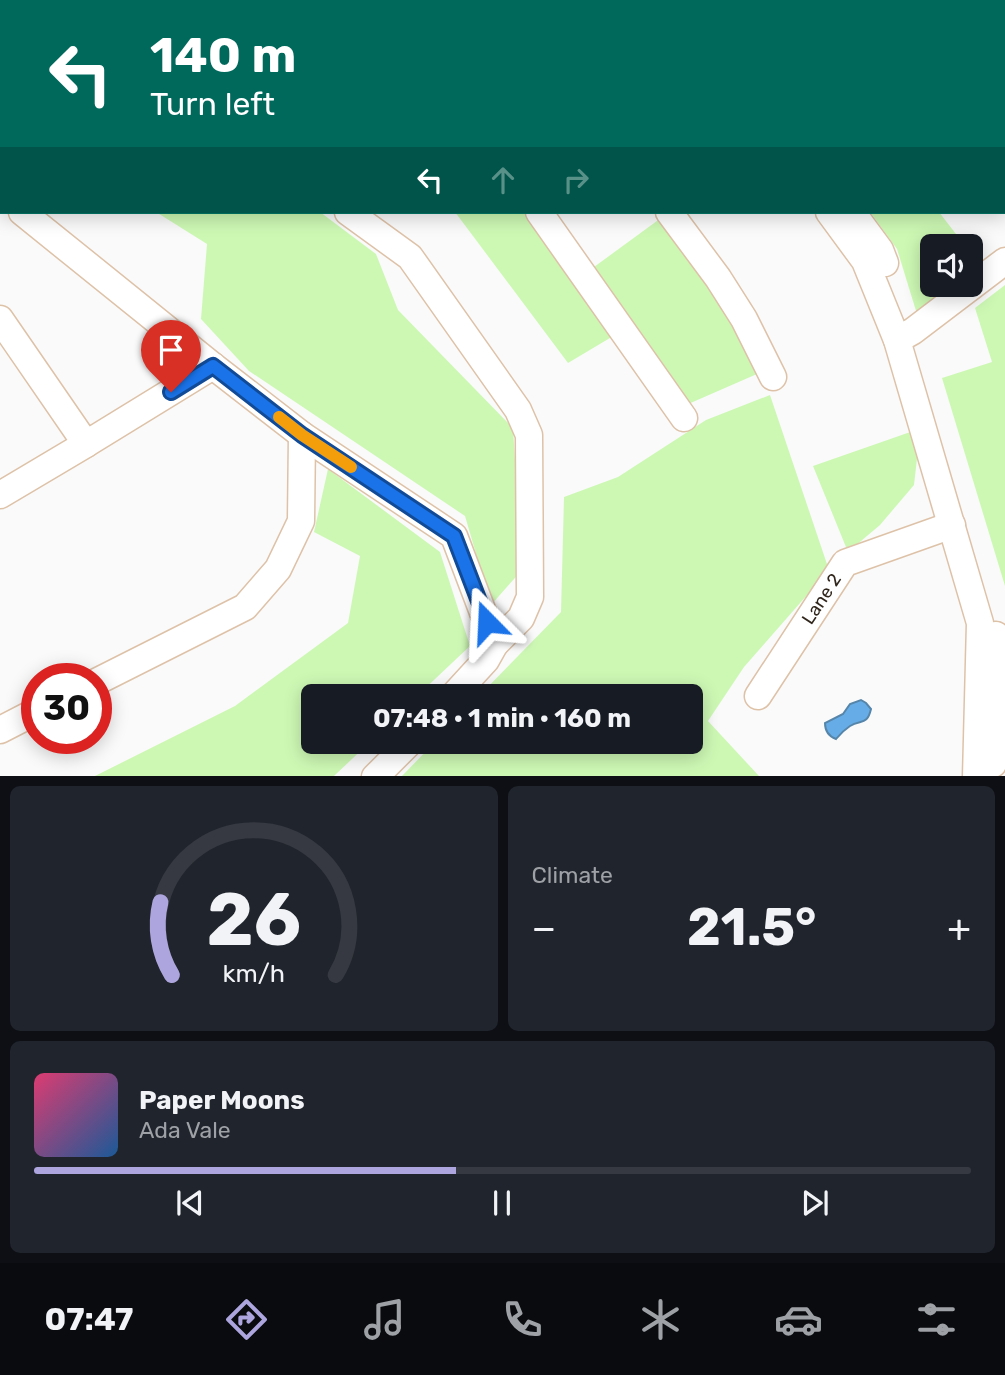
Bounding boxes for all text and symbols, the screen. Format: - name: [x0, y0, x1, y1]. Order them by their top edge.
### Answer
- text: 140 m: [150, 26, 296, 84]
- icon: left: [35, 28, 126, 119]
- text: Turn left: [150, 85, 275, 123]
- icon: left: [411, 161, 449, 199]
- icon: ahead: [484, 161, 522, 199]
- icon: right: [557, 161, 595, 199]
- map controls: [920, 234, 983, 297]
- button: sound: [920, 234, 983, 297]
- pin: [141, 320, 201, 392]
- icon: arrive: [152, 331, 190, 369]
- street label: Lane 2: [797, 569, 846, 628]
- position arrow: [450, 585, 524, 659]
- speed limit sign: 30: [21, 663, 112, 754]
- text: 07:48 · 1 min · 160 m: [373, 703, 631, 734]
- text: Climate: [532, 861, 613, 889]
- text: 26: [206, 877, 301, 963]
- text: 21.5°: [687, 896, 816, 958]
- text: −: [532, 905, 556, 951]
- text: +: [947, 905, 971, 951]
- text: km/h: [223, 958, 285, 987]
- text: Paper Moons: [139, 1085, 305, 1116]
- text: Ada Vale: [139, 1116, 231, 1144]
- icon: previous: [171, 1184, 209, 1222]
- icon: pause: [483, 1184, 521, 1222]
- icon: next: [796, 1184, 834, 1222]
- icon: directions: [222, 1295, 271, 1344]
- icon: music: [360, 1295, 409, 1344]
- icon: phone: [498, 1295, 547, 1344]
- icon: climate: [636, 1295, 685, 1344]
- icon: car: [774, 1295, 823, 1344]
- icon: filters: [912, 1295, 961, 1344]
- text: 07:47: [44, 1300, 133, 1338]

